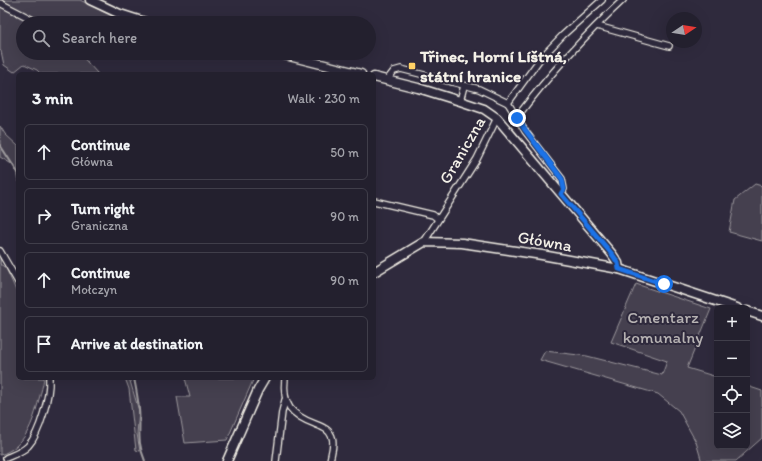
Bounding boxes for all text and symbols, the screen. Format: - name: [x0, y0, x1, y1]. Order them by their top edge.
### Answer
- north arrow: [666, 12, 702, 48]
- search box: [16, 16, 376, 60]
- icon: search: [30, 27, 52, 49]
- text: Search here: [62, 29, 137, 47]
- place label: Třinec, Horní Líštná, státní hranice: [419, 46, 567, 86]
- marker: Třinec, Horní Líštná, státní hranice: [407, 61, 417, 71]
- text: 3 min: [32, 88, 73, 108]
- text: Walk · 230 m: [288, 91, 360, 106]
- route end: [508, 109, 526, 127]
- street label: Graniczna: [435, 113, 489, 187]
- text: Continue: [71, 136, 130, 154]
- icon: ahead: [33, 141, 55, 163]
- text: 50 m: [330, 145, 359, 160]
- text: Główna: [71, 154, 113, 169]
- text: Turn right: [71, 200, 135, 218]
- icon: right: [33, 205, 55, 227]
- text: 90 m: [330, 209, 359, 224]
- text: Graniczna: [71, 218, 128, 233]
- street label: Główna: [516, 226, 574, 256]
- text: Continue: [71, 264, 130, 282]
- icon: ahead: [33, 269, 55, 291]
- text: 90 m: [330, 273, 359, 288]
- route start: [655, 275, 673, 293]
- text: Mołczyn: [71, 282, 117, 297]
- map controls: [714, 305, 750, 449]
- button: +: [714, 305, 750, 341]
- park label: Cmentarz komunalny: [623, 307, 703, 347]
- icon: arrive: [33, 333, 55, 355]
- text: Arrive at destination: [71, 335, 203, 353]
- button: −: [714, 341, 750, 377]
- button: locate: [714, 377, 750, 413]
- button: layers: [714, 413, 750, 449]

